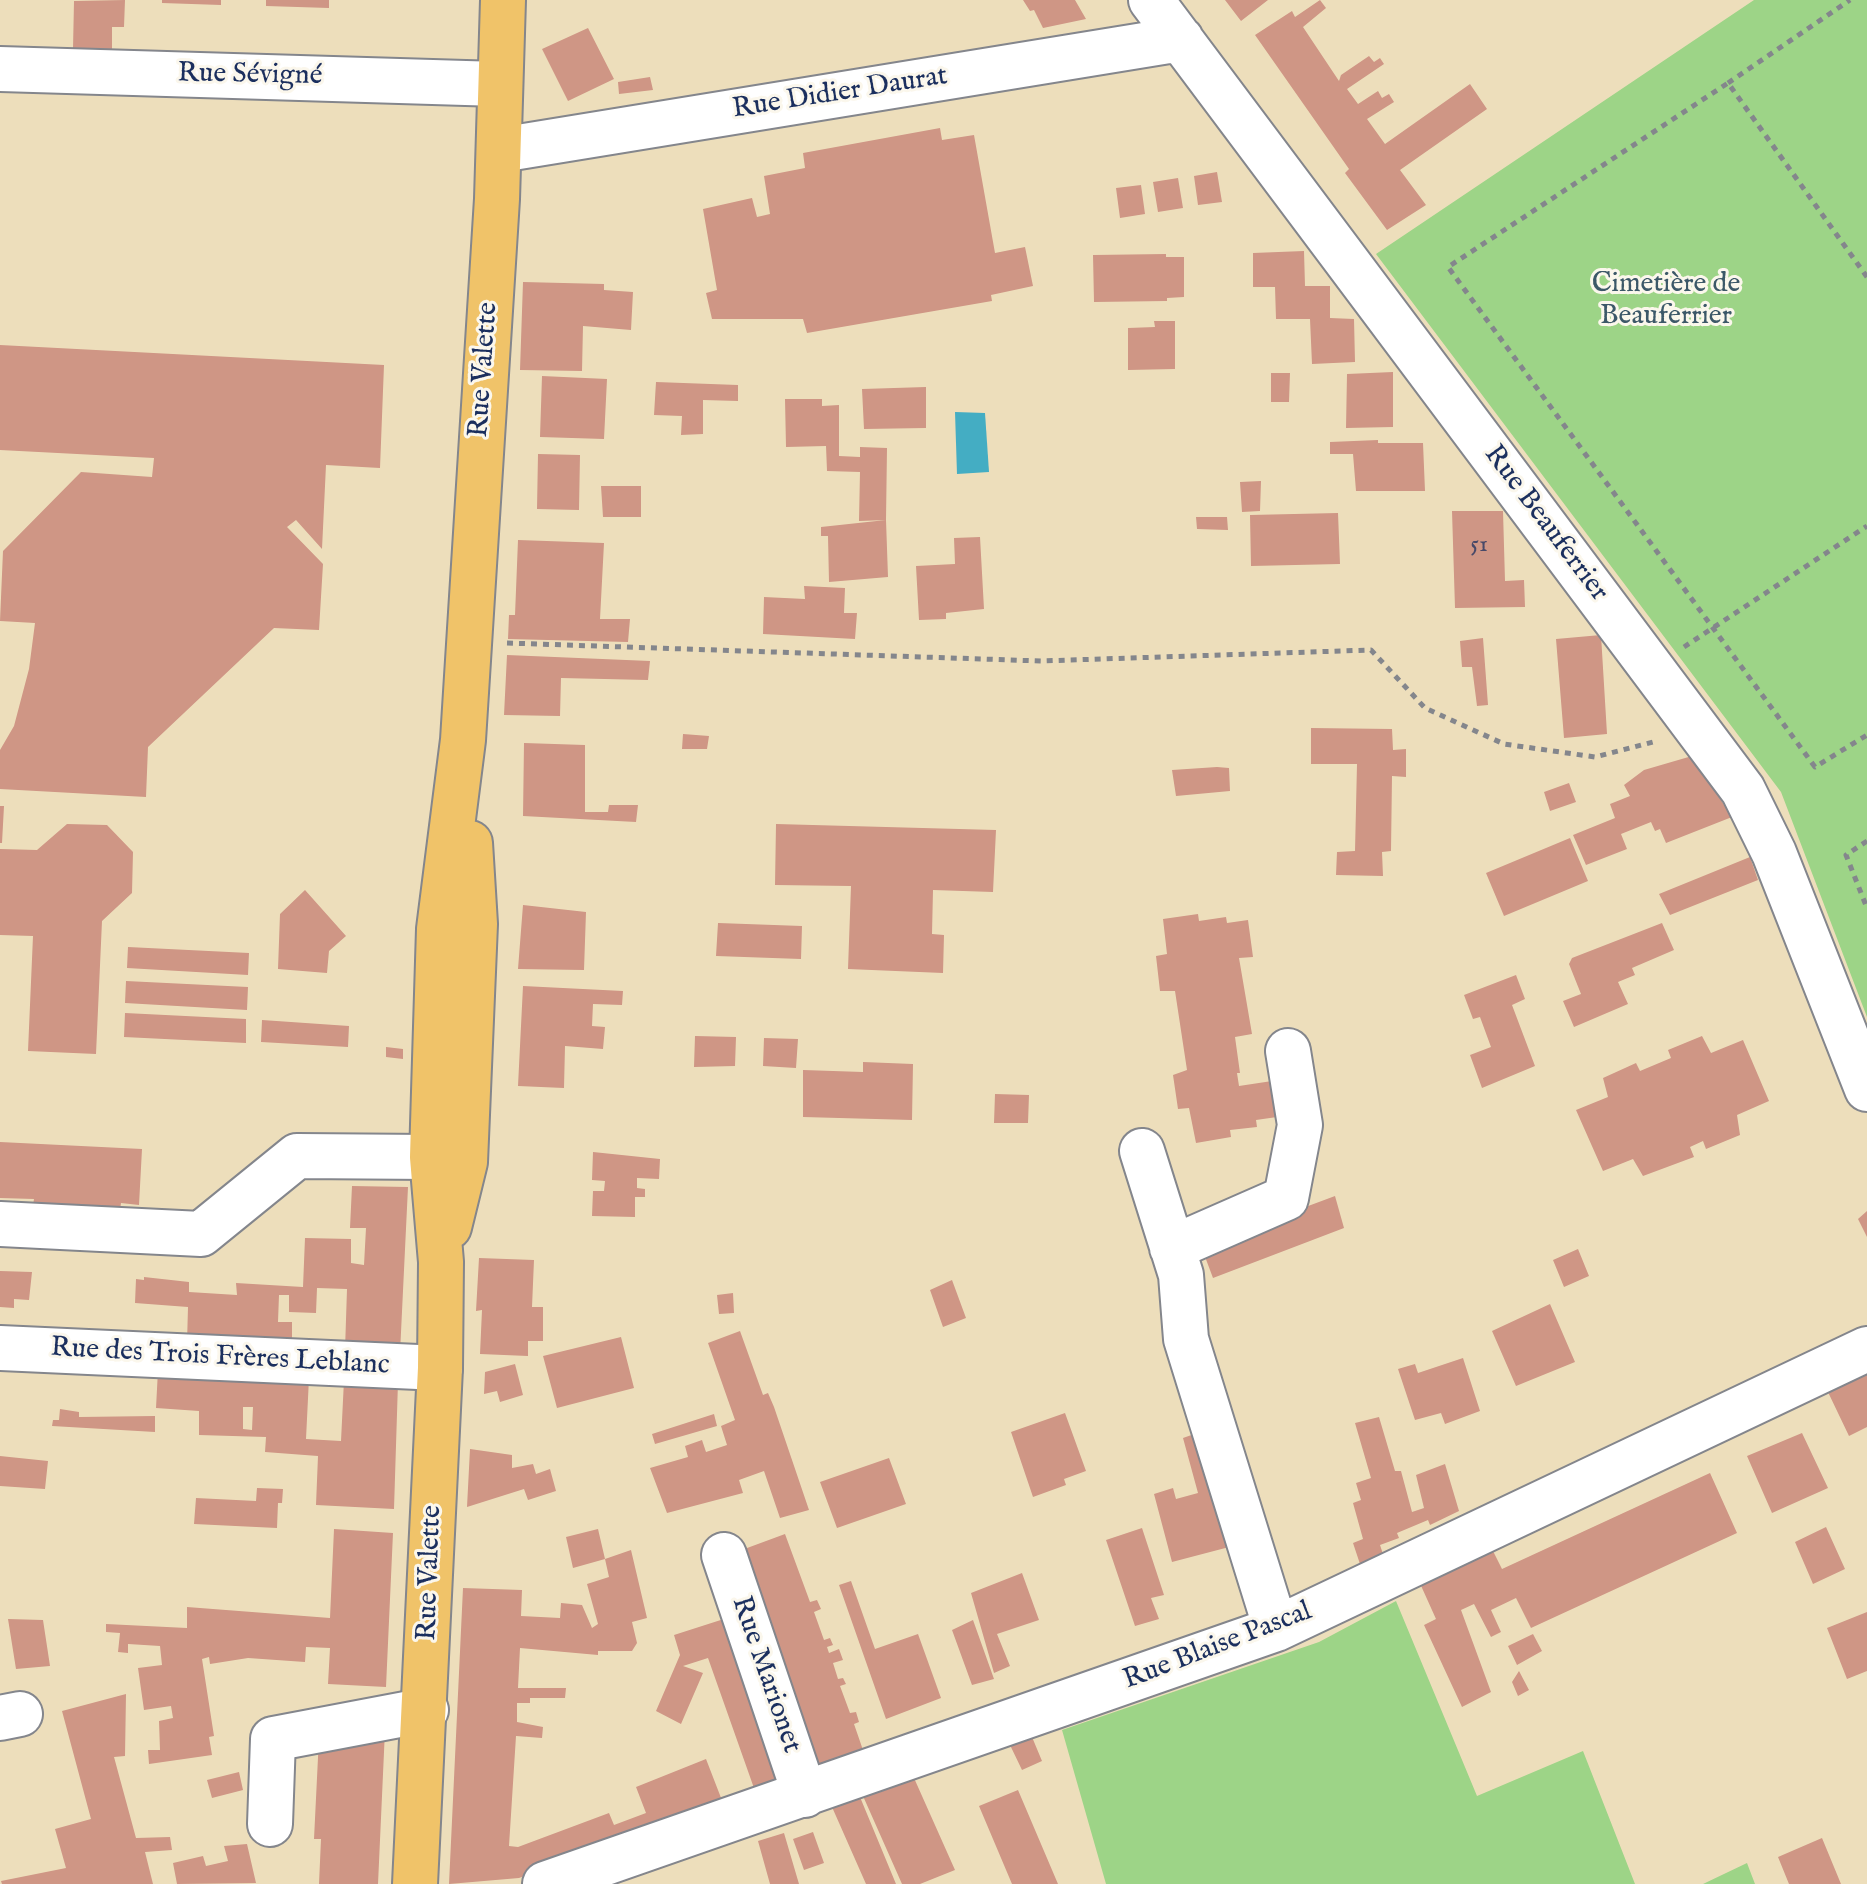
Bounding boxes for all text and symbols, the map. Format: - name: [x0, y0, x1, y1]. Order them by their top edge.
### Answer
- street label: Rue Sévigné: [177, 58, 323, 94]
- street label: Rue Didier Daurat: [730, 60, 950, 128]
- park label: Cimetière de Beauferrier: [1592, 268, 1740, 334]
- street label: Rue Valette: [464, 301, 506, 439]
- street label: Rue Beauferrier: [1475, 439, 1615, 609]
- house number: 51: [1470, 532, 1488, 560]
- street label: Rue des Trois Frères Leblanc: [50, 1332, 390, 1384]
- street label: Rue Valette: [412, 1505, 450, 1641]
- street label: Rue Marionet: [723, 1592, 807, 1758]
- street label: Rue Blaise Pascal: [1119, 1596, 1317, 1698]

